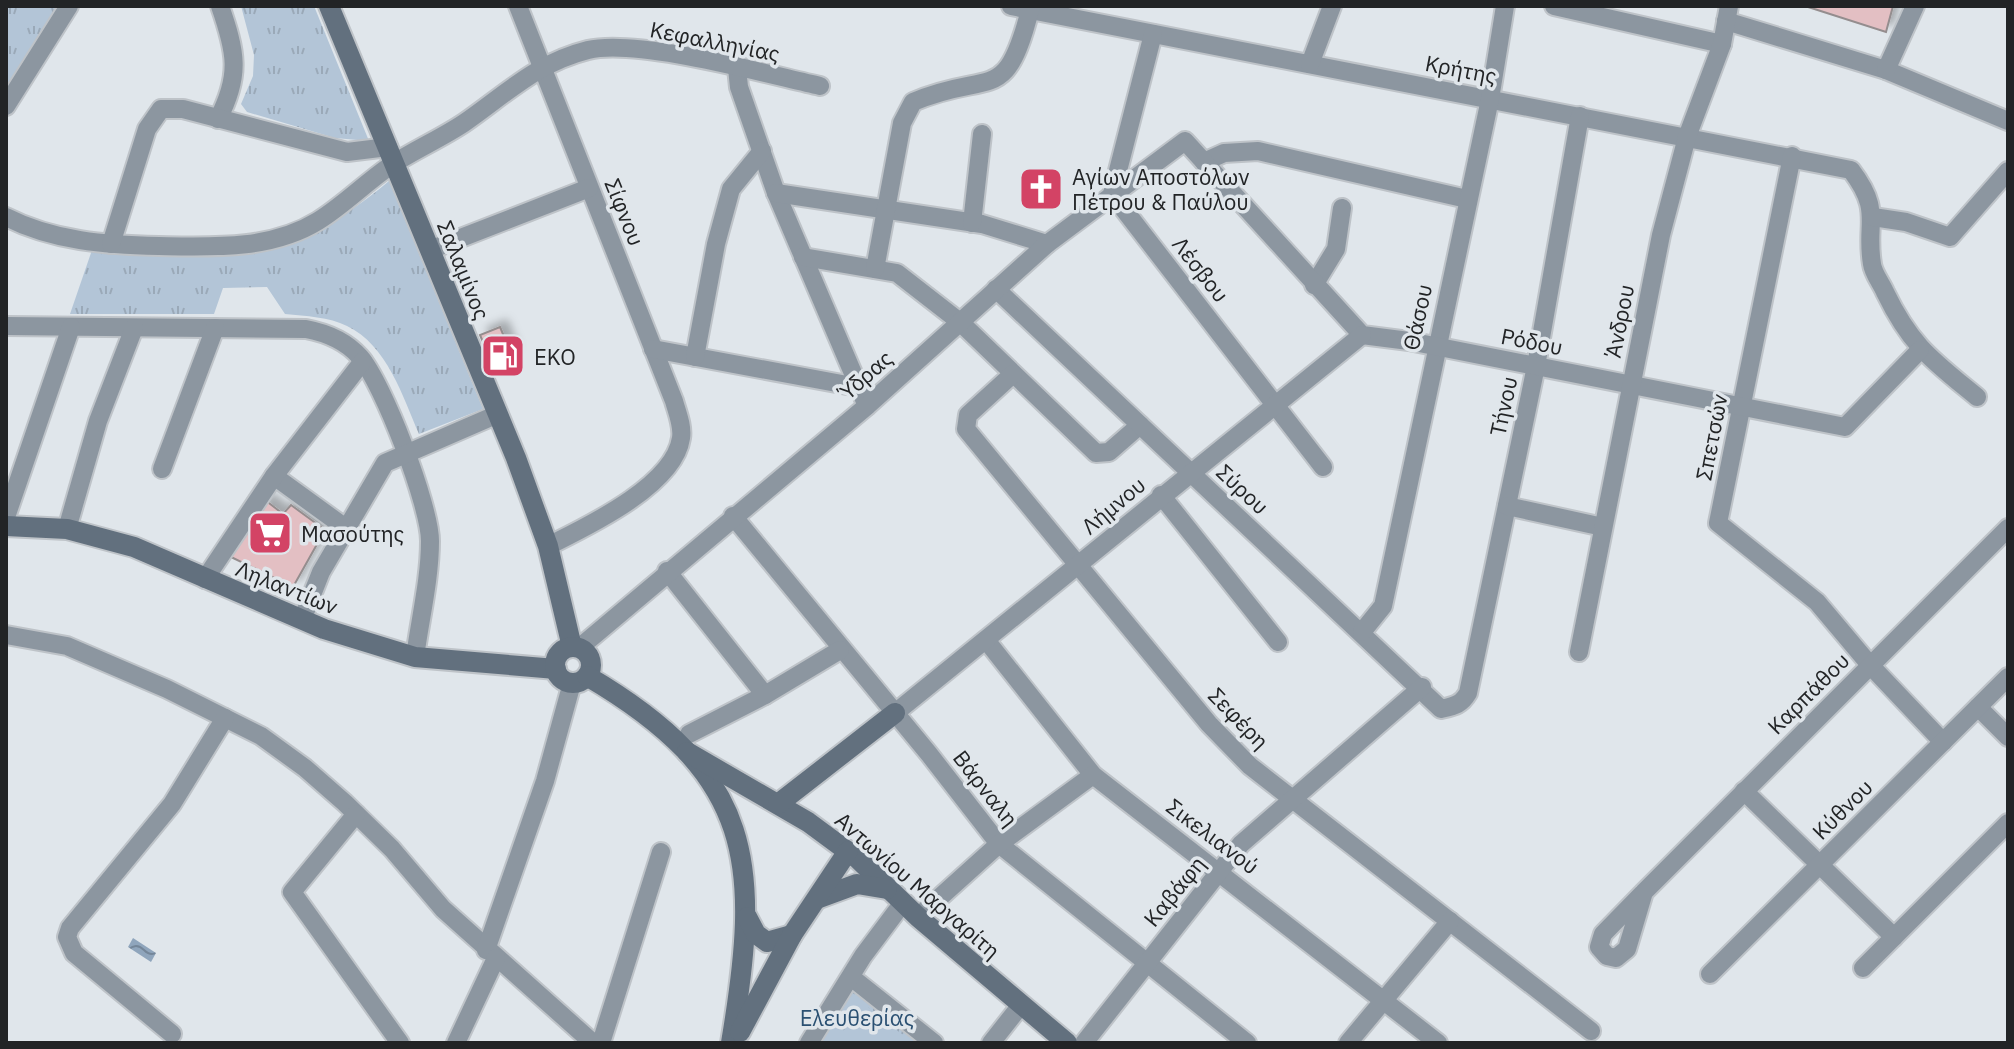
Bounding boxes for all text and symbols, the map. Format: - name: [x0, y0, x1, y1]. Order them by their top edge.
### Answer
- street label: Κεφαλληνίας: [648, 14, 782, 68]
- street label: Κρήτης: [1423, 48, 1499, 90]
- place label: Αγίων Αποστόλων Πέτρου & Παύλου: [1072, 162, 1250, 216]
- church icon: Αγίων Αποστόλων Πέτρου & Παύλου: [1017, 165, 1065, 213]
- street label: Σίφνου: [598, 174, 652, 250]
- street label: Σαλαμίνος: [431, 216, 497, 324]
- street label: Λέσβου: [1166, 230, 1236, 308]
- street label: Θάσου: [1396, 281, 1438, 353]
- street label: Άνδρου: [1598, 282, 1640, 360]
- street label: Ρόδου: [1499, 321, 1565, 361]
- fuel station icon: EKO: [479, 332, 527, 380]
- place label: EKO: [534, 342, 576, 371]
- street label: Ύδρας: [831, 343, 898, 407]
- street label: Τήνου: [1483, 374, 1523, 438]
- street label: Σπετσών: [1688, 391, 1734, 483]
- street label: Σύρου: [1211, 458, 1275, 520]
- street label: Λήμνου: [1075, 470, 1151, 540]
- supermarket icon: Μασούτης: [246, 509, 294, 557]
- place label: Μασούτης: [301, 519, 404, 548]
- street label: Ληλαντίων: [232, 553, 342, 621]
- street label: Καρπάθου: [1761, 646, 1855, 740]
- street label: Σεφέρη: [1203, 681, 1275, 755]
- street label: Βάρναλη: [947, 744, 1025, 832]
- street label: Κύθνου: [1805, 772, 1879, 846]
- street label: Σικελιανού: [1161, 792, 1265, 880]
- street label: Αντωνίου Μαργαρίτη: [829, 805, 1007, 965]
- street label: Καβάφη: [1137, 850, 1211, 932]
- park label: Ελευθερίας: [800, 1003, 914, 1032]

